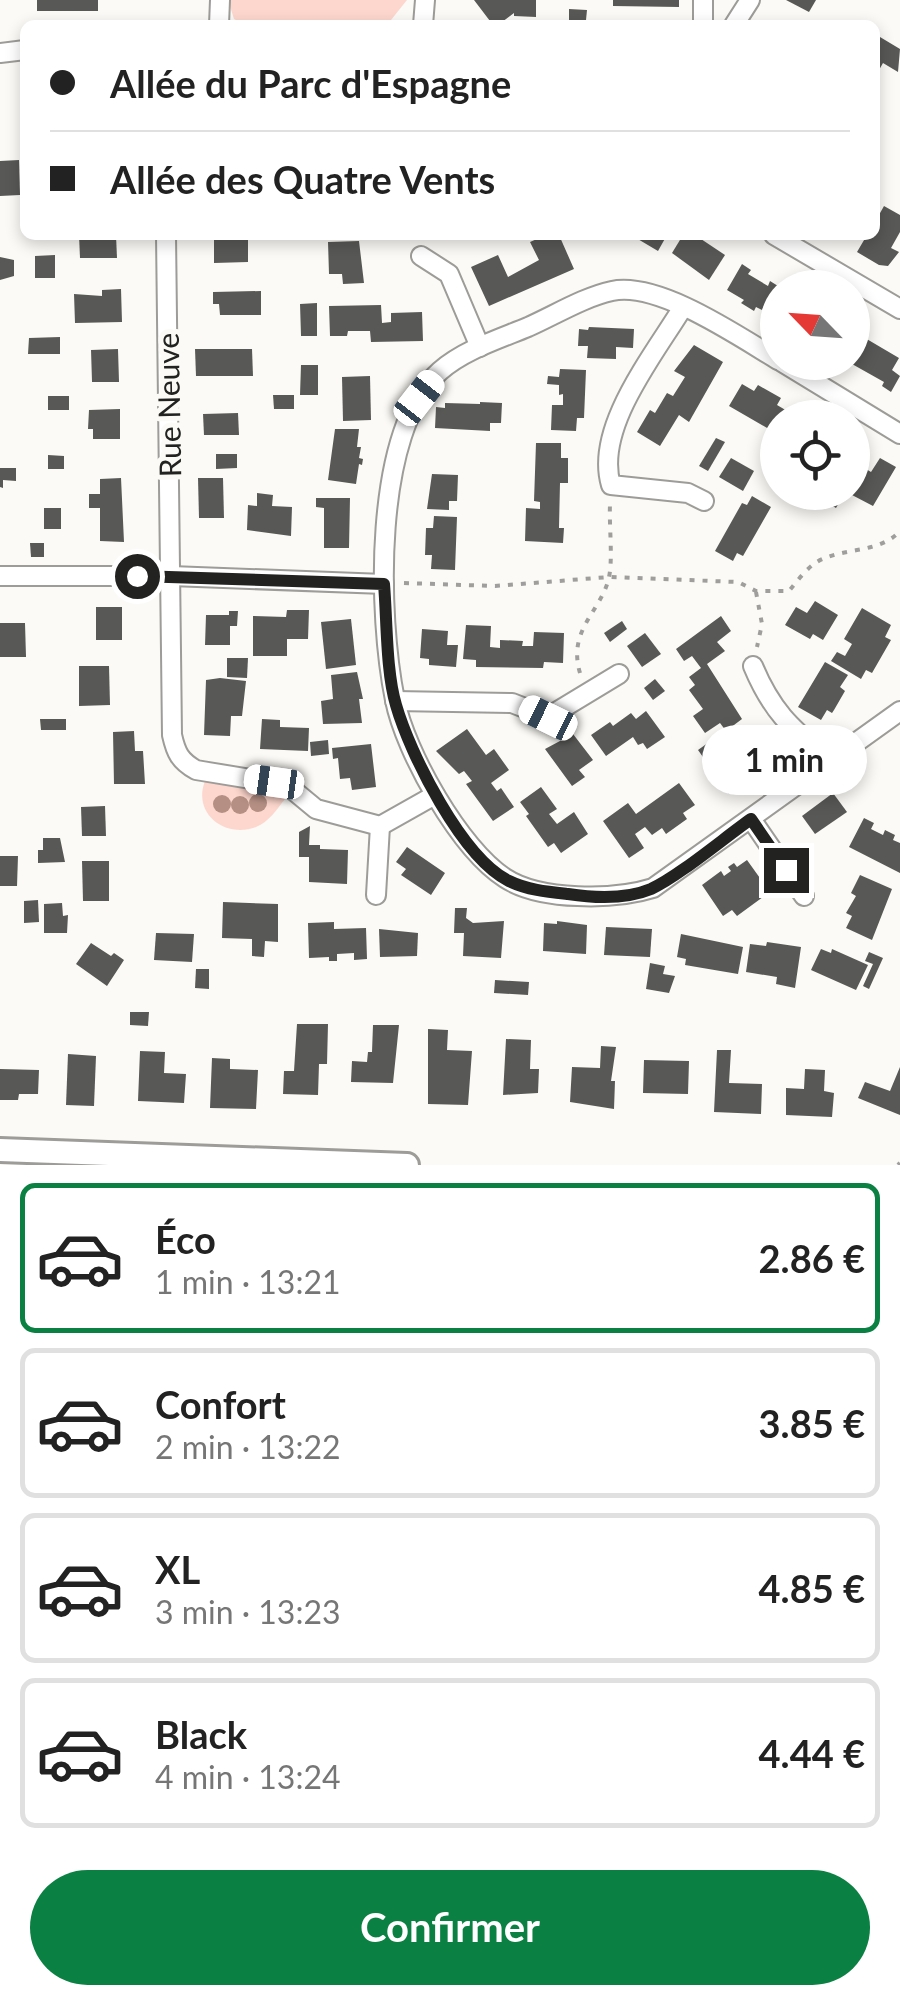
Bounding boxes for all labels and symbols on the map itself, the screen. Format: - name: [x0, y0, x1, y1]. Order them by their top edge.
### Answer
- north arrow: [760, 270, 870, 380]
- street label: Rue Neuve: [149, 333, 187, 477]
- car: [389, 365, 449, 431]
- route start: [115, 554, 160, 599]
- car: [514, 691, 582, 745]
- callout: 1 min: [704, 725, 868, 795]
- car: [242, 763, 306, 801]
- route end: [764, 848, 809, 893]

